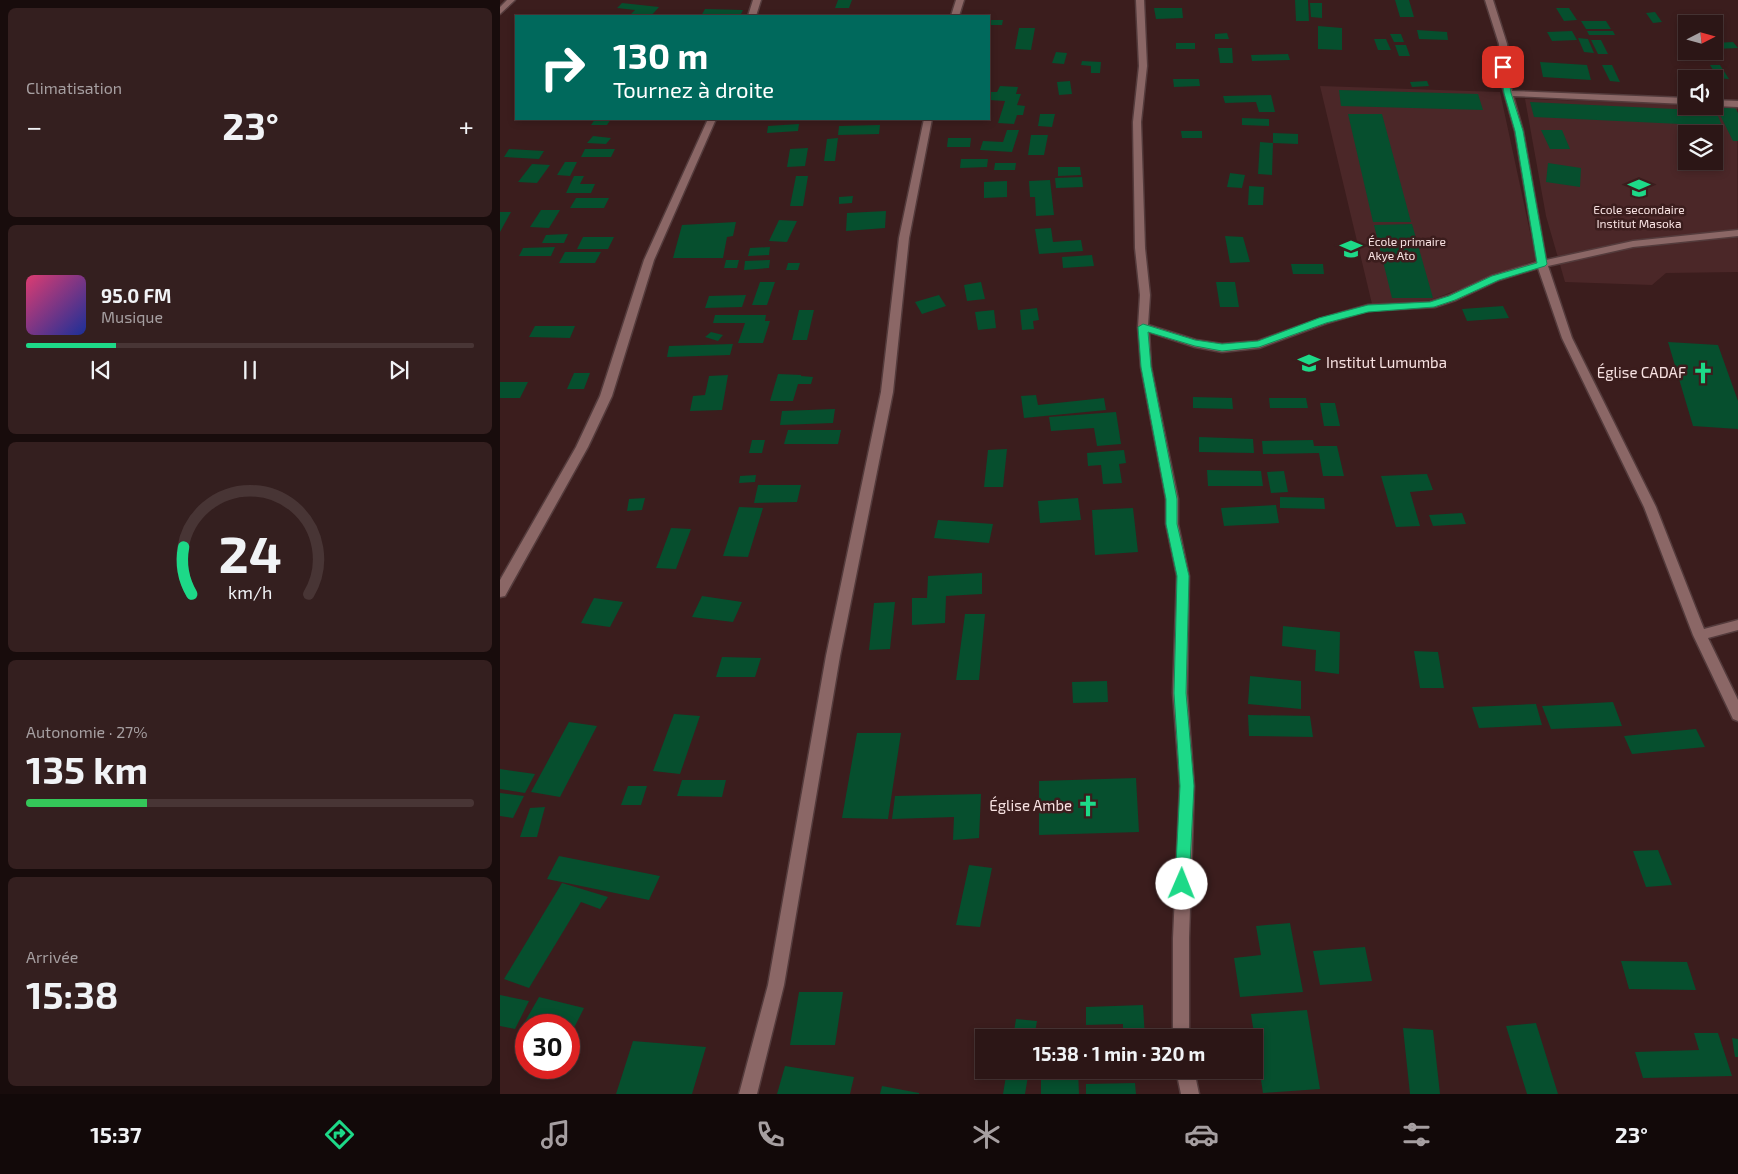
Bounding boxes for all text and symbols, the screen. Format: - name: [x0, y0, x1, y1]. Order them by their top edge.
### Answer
- north arrow: [1678, 15, 1722, 60]
- map controls: [1678, 15, 1723, 170]
- text: 130 m: [613, 34, 708, 76]
- icon: right: [530, 35, 595, 100]
- pin: [1482, 46, 1524, 88]
- icon: arrive: [1489, 53, 1517, 81]
- button: sound: [1678, 70, 1723, 115]
- text: Tournez à droite: [613, 76, 774, 102]
- text: Climatisation: [26, 78, 122, 97]
- text: 23°: [222, 102, 279, 148]
- text: −: [26, 109, 42, 143]
- text: +: [459, 109, 474, 143]
- button: layers: [1678, 125, 1723, 170]
- school or university icon: Ecole secondaire Institut Masoka: [1626, 175, 1652, 201]
- place label: Ecole secondaire Institut Masoka: [1593, 202, 1685, 230]
- place label: École primaire Akye Ato: [1368, 234, 1446, 262]
- school or university icon: École primaire Akye Ato: [1338, 236, 1364, 262]
- text: 95.0 FM: [101, 284, 171, 307]
- text: Musique: [101, 307, 163, 326]
- school or university icon: Institut Lumumba: [1296, 350, 1322, 376]
- place label: Institut Lumumba: [1326, 353, 1447, 371]
- icon: previous: [87, 356, 115, 384]
- icon: pause: [236, 356, 264, 384]
- icon: next: [385, 356, 413, 384]
- church icon: Église CADAF: [1690, 360, 1716, 386]
- place label: Église CADAF: [1597, 363, 1686, 381]
- text: 24: [218, 521, 282, 583]
- text: km/h: [228, 581, 272, 603]
- text: Autonomie · 27%: [26, 722, 148, 741]
- text: 135 km: [26, 746, 148, 792]
- church icon: Église Ambe: [1075, 793, 1101, 819]
- place label: Église Ambe: [989, 796, 1072, 814]
- position arrow: [1155, 857, 1207, 909]
- text: Arrivée: [26, 947, 78, 966]
- text: 15:38: [26, 971, 118, 1017]
- speed limit sign: 30: [515, 1014, 580, 1079]
- text: 15:38 · 1 min · 320 m: [1033, 1042, 1205, 1065]
- icon: directions: [322, 1117, 357, 1152]
- icon: music: [538, 1117, 573, 1152]
- icon: phone: [753, 1117, 788, 1152]
- icon: climate: [969, 1117, 1004, 1152]
- icon: car: [1184, 1117, 1219, 1152]
- icon: filters: [1399, 1117, 1434, 1152]
- text: 15:37: [90, 1121, 142, 1147]
- text: 23°: [1615, 1121, 1648, 1147]

